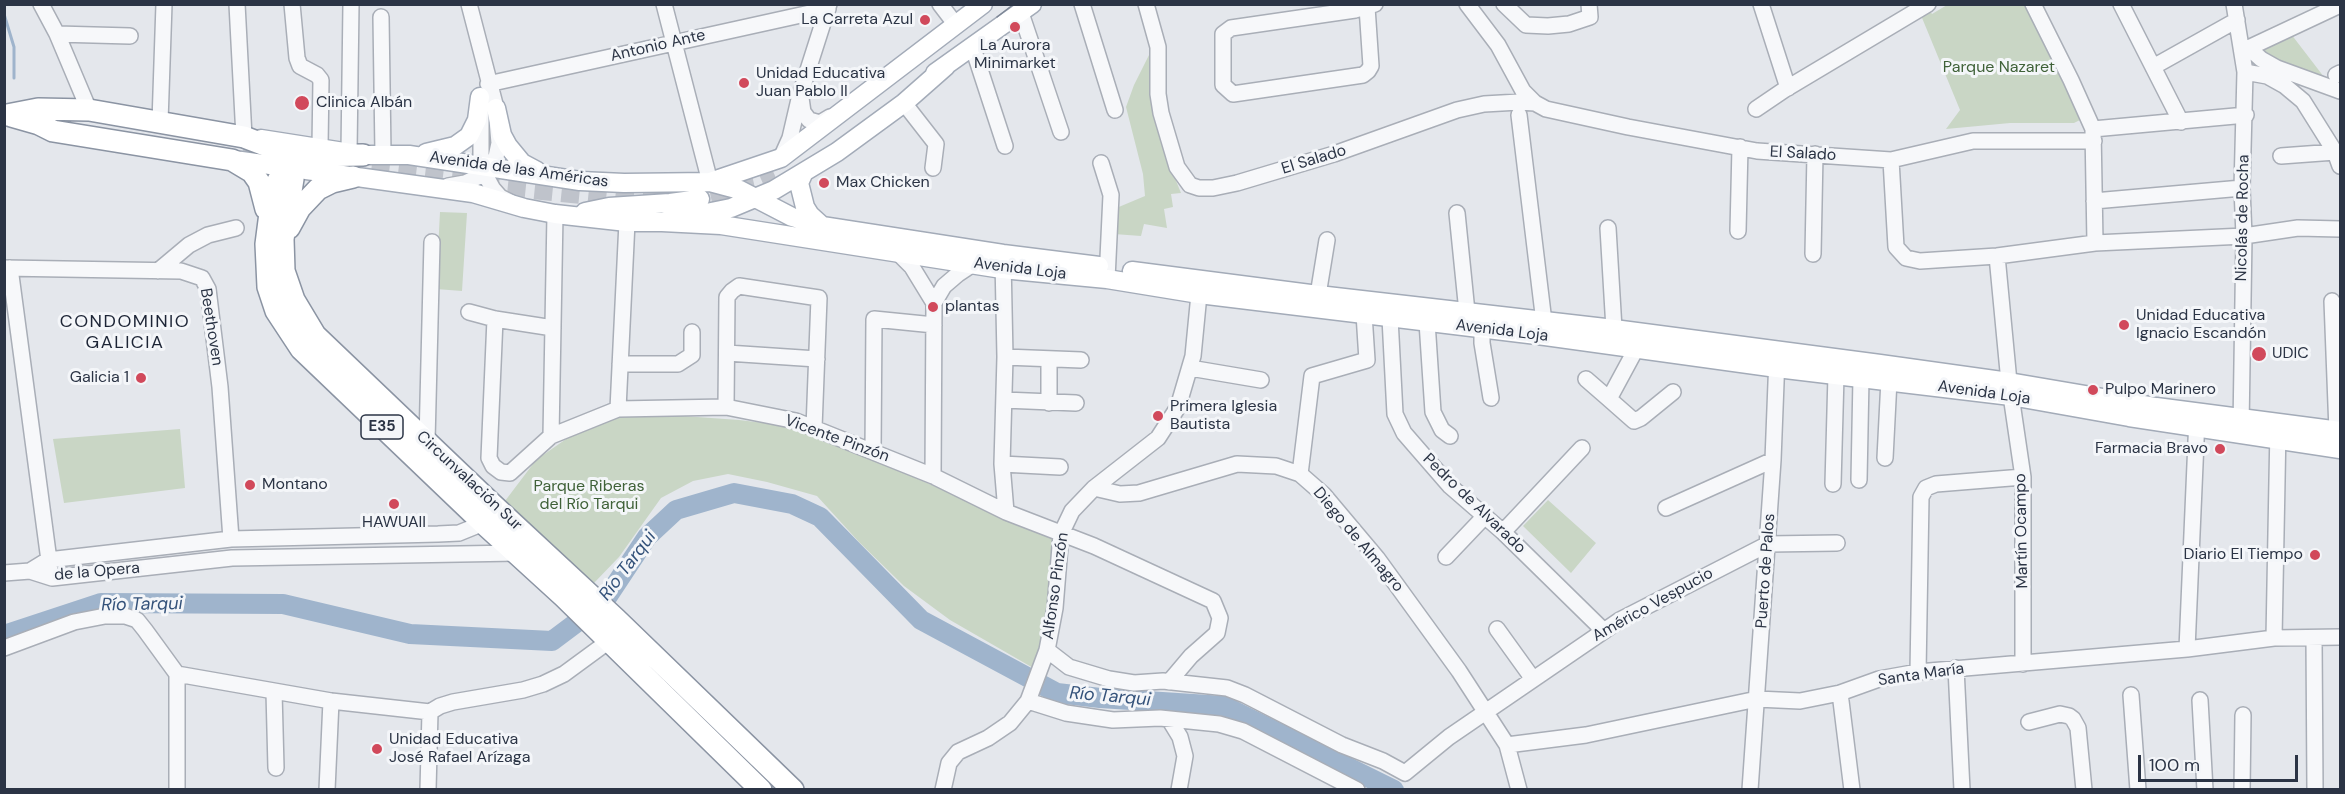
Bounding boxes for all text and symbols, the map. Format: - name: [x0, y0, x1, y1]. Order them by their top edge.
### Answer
- place label: La Carreta Azul: [801, 10, 913, 30]
- marker: La Carreta Azul: [918, 13, 932, 27]
- marker: La Aurora Minimarket: [1008, 20, 1022, 34]
- street label: Antonio Ante: [609, 26, 707, 66]
- place label: La Aurora Minimarket: [974, 36, 1056, 74]
- park label: Parque Nazaret: [1943, 58, 2055, 78]
- place label: Unidad Educativa Juan Pablo II: [756, 64, 885, 102]
- marker: Unidad Educativa Juan Pablo II: [737, 76, 751, 90]
- place label: Clinica Albán: [316, 93, 412, 113]
- marker: Clinica Albán: [293, 94, 311, 112]
- street label: El Salado: [1279, 141, 1349, 179]
- street label: El Salado: [1769, 143, 1837, 165]
- street label: Avenida de las Américas: [428, 148, 610, 192]
- street label: Nicolás de Rocha: [2232, 154, 2254, 282]
- place label: Max Chicken: [836, 173, 930, 193]
- marker: Max Chicken: [817, 176, 831, 190]
- street label: Avenida Loja: [973, 254, 1067, 284]
- street label: Beethoven: [195, 287, 227, 367]
- place label: plantas: [945, 297, 999, 317]
- marker: plantas: [926, 300, 940, 314]
- place label: Unidad Educativa Ignacio Escandón: [2136, 306, 2266, 344]
- district label: CONDOMINIO GALICIA: [60, 311, 190, 354]
- street label: Avenida Loja: [1455, 316, 1549, 346]
- marker: Unidad Educativa Ignacio Escandón: [2117, 318, 2131, 332]
- place label: UDIC: [2272, 344, 2309, 364]
- marker: UDIC: [2250, 345, 2268, 363]
- place label: Galicia 1: [70, 368, 129, 388]
- marker: Galicia 1: [134, 371, 148, 385]
- street label: Avenida Loja: [1937, 377, 2031, 409]
- place label: Pulpo Marinero: [2105, 380, 2216, 400]
- marker: Pulpo Marinero: [2086, 383, 2100, 397]
- place label: Primera Iglesia Bautista: [1170, 397, 1277, 435]
- marker: Primera Iglesia Bautista: [1151, 409, 1165, 423]
- street label: Vicente Pinzón: [782, 411, 892, 467]
- road number: E35: [361, 415, 403, 439]
- street label: Circunvalación Sur: [412, 427, 526, 535]
- place label: Farmacia Bravo: [2095, 439, 2208, 459]
- marker: Farmacia Bravo: [2213, 442, 2227, 456]
- street label: Pedro de Alvarado: [1419, 450, 1529, 558]
- street label: Martín Ocampo: [2011, 473, 2033, 589]
- place label: Montano: [262, 475, 328, 495]
- park label: Parque Riberas del Río Tarqui: [534, 477, 644, 515]
- marker: Montano: [243, 478, 257, 492]
- street label: Diego de Almagro: [1309, 484, 1407, 596]
- marker: HAWUAII: [387, 497, 401, 511]
- place label: HAWUAII: [362, 513, 426, 533]
- street label: Puerto de Palos: [1752, 513, 1780, 629]
- water label: Río Tarqui: [595, 527, 661, 605]
- street label: Alfonso Pinzón: [1039, 531, 1073, 641]
- place label: Diario El Tiempo: [2183, 545, 2303, 565]
- marker: Diario El Tiempo: [2308, 548, 2322, 562]
- street label: de la Opera: [53, 559, 141, 585]
- street label: Américo Vespucio: [1589, 564, 1717, 646]
- water label: Río Tarqui: [101, 593, 183, 617]
- street label: Santa María: [1877, 659, 1965, 691]
- water label: Río Tarqui: [1068, 683, 1152, 711]
- place label: Unidad Educativa José Rafael Arízaga: [389, 730, 530, 768]
- marker: Unidad Educativa José Rafael Arízaga: [370, 742, 384, 756]
- scale bar: [2141, 743, 2302, 781]
- text: 100 m: [2149, 753, 2200, 777]

